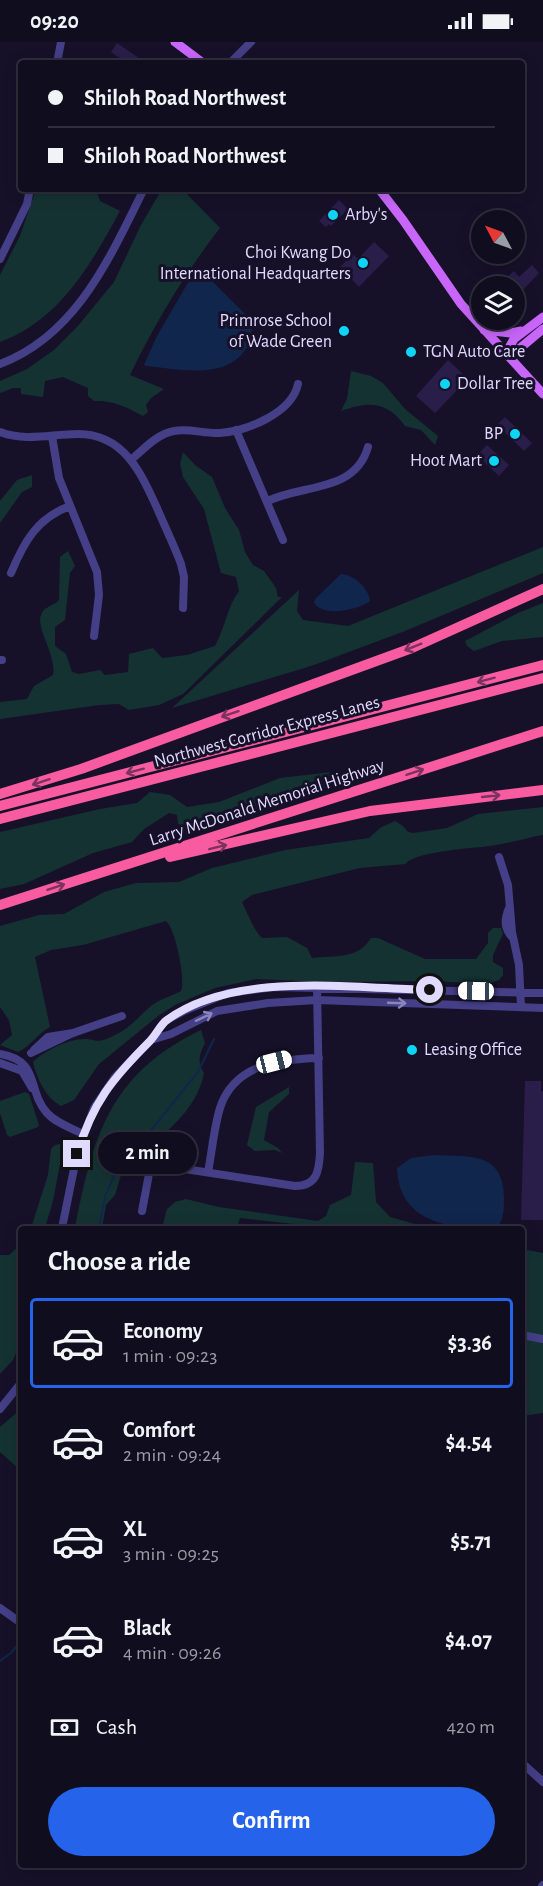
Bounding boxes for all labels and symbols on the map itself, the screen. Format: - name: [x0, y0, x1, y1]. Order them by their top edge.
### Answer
- place label: Arby's: [345, 206, 387, 224]
- marker: Arby's: [326, 208, 340, 222]
- north arrow: [471, 210, 525, 264]
- place label: Choi Kwang Do International Headquarters: [160, 244, 351, 283]
- marker: Choi Kwang Do International Headquarters: [356, 256, 370, 270]
- place label: Primrose School of Wade Green: [219, 312, 332, 351]
- marker: Primrose School of Wade Green: [337, 324, 351, 338]
- place label: TGN Auto Care: [423, 343, 525, 361]
- marker: TGN Auto Care: [404, 345, 418, 359]
- place label: Dollar Tree: [457, 375, 533, 393]
- marker: Dollar Tree: [438, 377, 452, 391]
- place label: BP: [484, 425, 503, 443]
- marker: BP: [508, 427, 522, 441]
- place label: Hoot Mart: [410, 452, 482, 470]
- marker: Hoot Mart: [487, 454, 501, 468]
- one-way arrow: [404, 642, 423, 653]
- one-way arrow: [477, 674, 496, 686]
- street label: Northwest Corridor Express Lanes: [152, 693, 382, 771]
- one-way arrow: [221, 710, 240, 721]
- street label: Larry McDonald Memorial Highway: [147, 756, 387, 850]
- one-way arrow: [126, 766, 145, 777]
- one-way arrow: [405, 766, 424, 777]
- one-way arrow: [32, 777, 51, 788]
- one-way arrow: [480, 790, 500, 801]
- one-way arrow: [208, 841, 227, 852]
- one-way arrow: [46, 881, 65, 892]
- route start: [416, 976, 443, 1003]
- car: [458, 982, 494, 1000]
- one-way arrow: [387, 997, 407, 1008]
- one-way arrow: [195, 1010, 213, 1022]
- place label: Leasing Office: [424, 1041, 522, 1059]
- marker: Leasing Office: [405, 1043, 419, 1057]
- car: [254, 1049, 294, 1075]
- callout: 2 min: [98, 1133, 197, 1175]
- route end: [63, 1140, 90, 1167]

